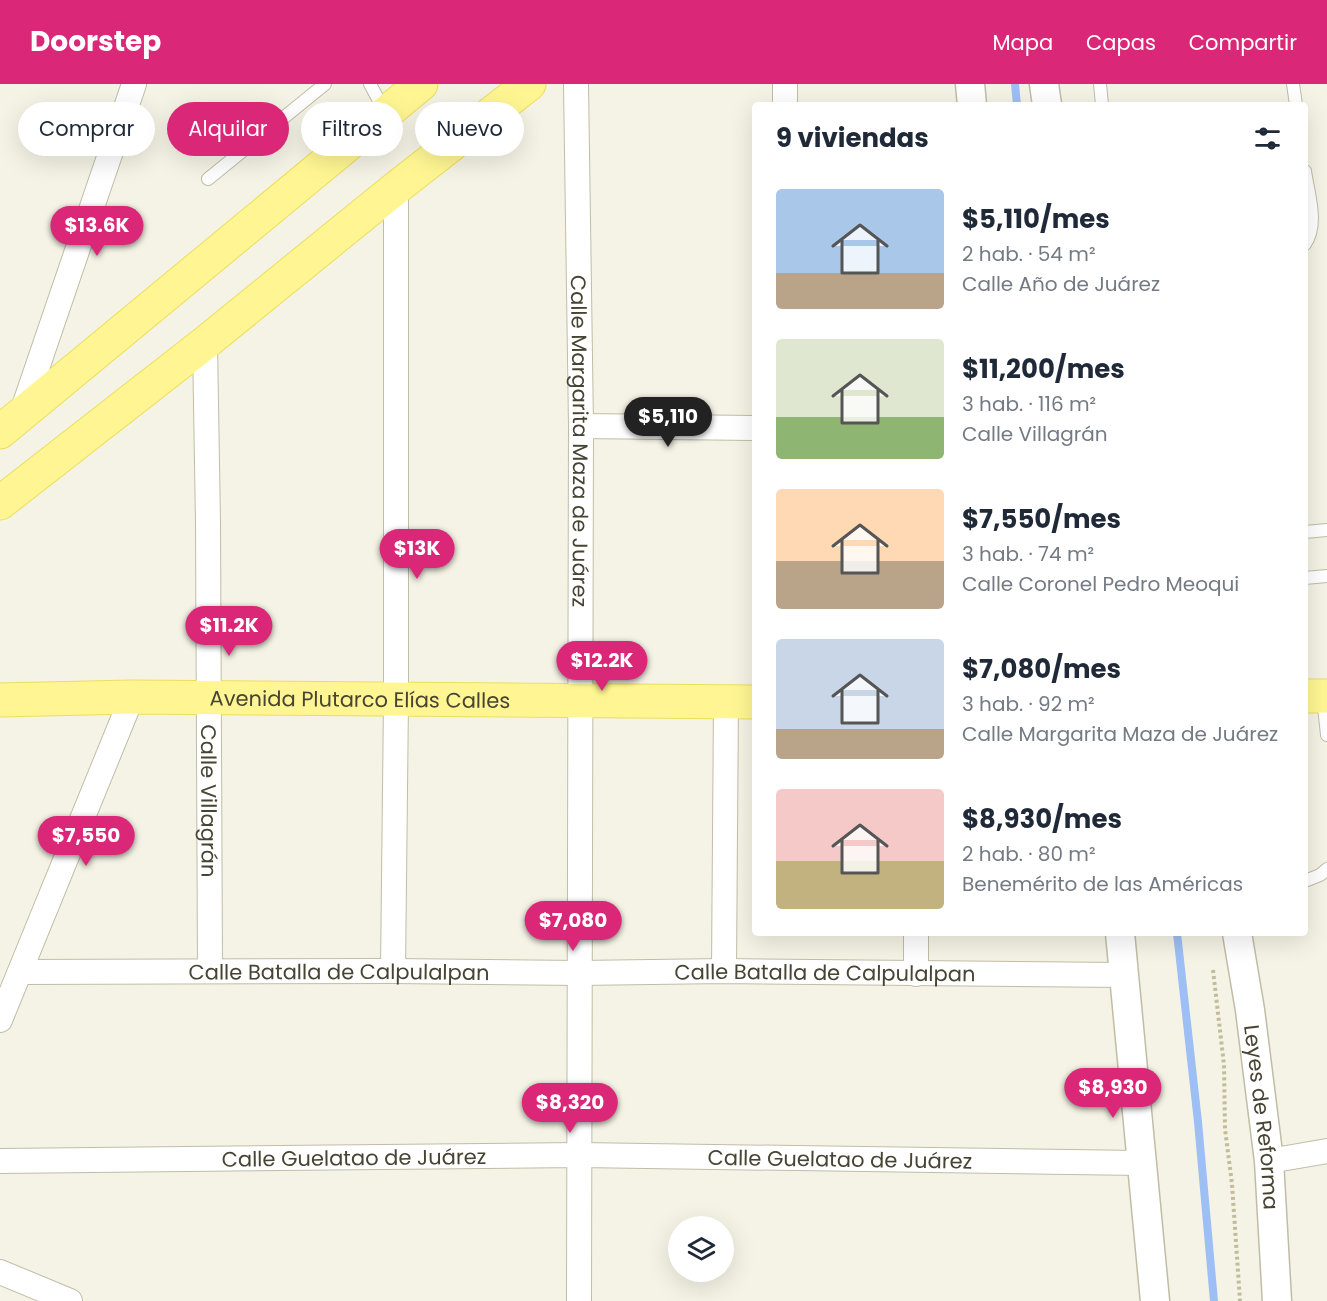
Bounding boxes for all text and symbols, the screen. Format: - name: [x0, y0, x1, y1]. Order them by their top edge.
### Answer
- text: Doorstep: [30, 22, 161, 61]
- text: Mapa: [992, 28, 1053, 57]
- text: Capas: [1086, 28, 1156, 57]
- text: Compartir: [1189, 28, 1297, 57]
- chip: Comprar: [18, 102, 155, 156]
- chip: Alquilar: [167, 102, 289, 156]
- chip: Filtros: [301, 102, 403, 156]
- chip: Nuevo: [415, 102, 524, 156]
- text: 9 viviendas: [776, 120, 929, 156]
- icon: filters: [1251, 122, 1284, 155]
- text: $5,110/mes: [962, 201, 1110, 237]
- pin: $13.6K: [48, 206, 146, 257]
- text: $13.6K: [64, 211, 130, 239]
- icon: home: [824, 213, 896, 285]
- text: 2 hab. · 54 m²: [962, 240, 1095, 268]
- text: Calle Año de Juárez: [962, 270, 1160, 298]
- street label: Calle Margarita Maza de Juárez: [564, 275, 596, 607]
- text: $11,200/mes: [962, 351, 1125, 387]
- icon: home: [824, 363, 896, 435]
- text: 3 hab. · 116 m²: [962, 390, 1096, 418]
- pin: $5,110: [619, 397, 717, 448]
- text: $5,110: [638, 402, 698, 430]
- text: Calle Villagrán: [962, 420, 1108, 448]
- text: $7,550/mes: [962, 501, 1121, 537]
- icon: home: [824, 513, 896, 585]
- pin: $13K: [381, 529, 453, 580]
- text: $13K: [394, 534, 440, 562]
- text: 3 hab. · 74 m²: [962, 540, 1094, 568]
- text: Calle Coronel Pedro Meoqui: [962, 570, 1239, 598]
- pin: $11.2K: [180, 606, 278, 657]
- text: $11.2K: [199, 611, 259, 639]
- pin: $12.2K: [553, 641, 651, 692]
- text: $12.2K: [570, 646, 634, 674]
- text: $7,080/mes: [962, 651, 1121, 687]
- icon: home: [824, 663, 896, 735]
- street label: Avenida Plutarco Elías Calles: [210, 683, 510, 715]
- text: 3 hab. · 92 m²: [962, 690, 1095, 718]
- text: Calle Margarita Maza de Juárez: [962, 720, 1278, 748]
- street label: Calle Villagrán: [194, 724, 224, 878]
- text: $8,930/mes: [962, 801, 1122, 837]
- icon: home: [824, 813, 896, 885]
- pin: $7,550: [37, 816, 135, 867]
- text: $7,550: [52, 821, 120, 849]
- text: 2 hab. · 80 m²: [962, 840, 1096, 868]
- text: Benemérito de las Américas: [962, 870, 1243, 898]
- pin: $7,080: [524, 901, 622, 952]
- text: $7,080: [539, 906, 607, 934]
- street label: Calle Batalla de Calpulalpan: [188, 956, 490, 987]
- street label: Calle Batalla de Calpulalpan: [674, 956, 976, 988]
- street label: Leyes de Reforma: [1237, 1023, 1286, 1211]
- pin: $8,930: [1064, 1068, 1162, 1119]
- text: $8,930: [1078, 1073, 1148, 1101]
- pin: $8,320: [521, 1083, 619, 1134]
- text: $8,320: [536, 1088, 604, 1116]
- street label: Calle Guelatao de Juárez: [222, 1141, 486, 1173]
- street label: Calle Guelatao de Juárez: [707, 1142, 972, 1175]
- map controls: [668, 1216, 734, 1282]
- button: layers: [668, 1216, 734, 1282]

